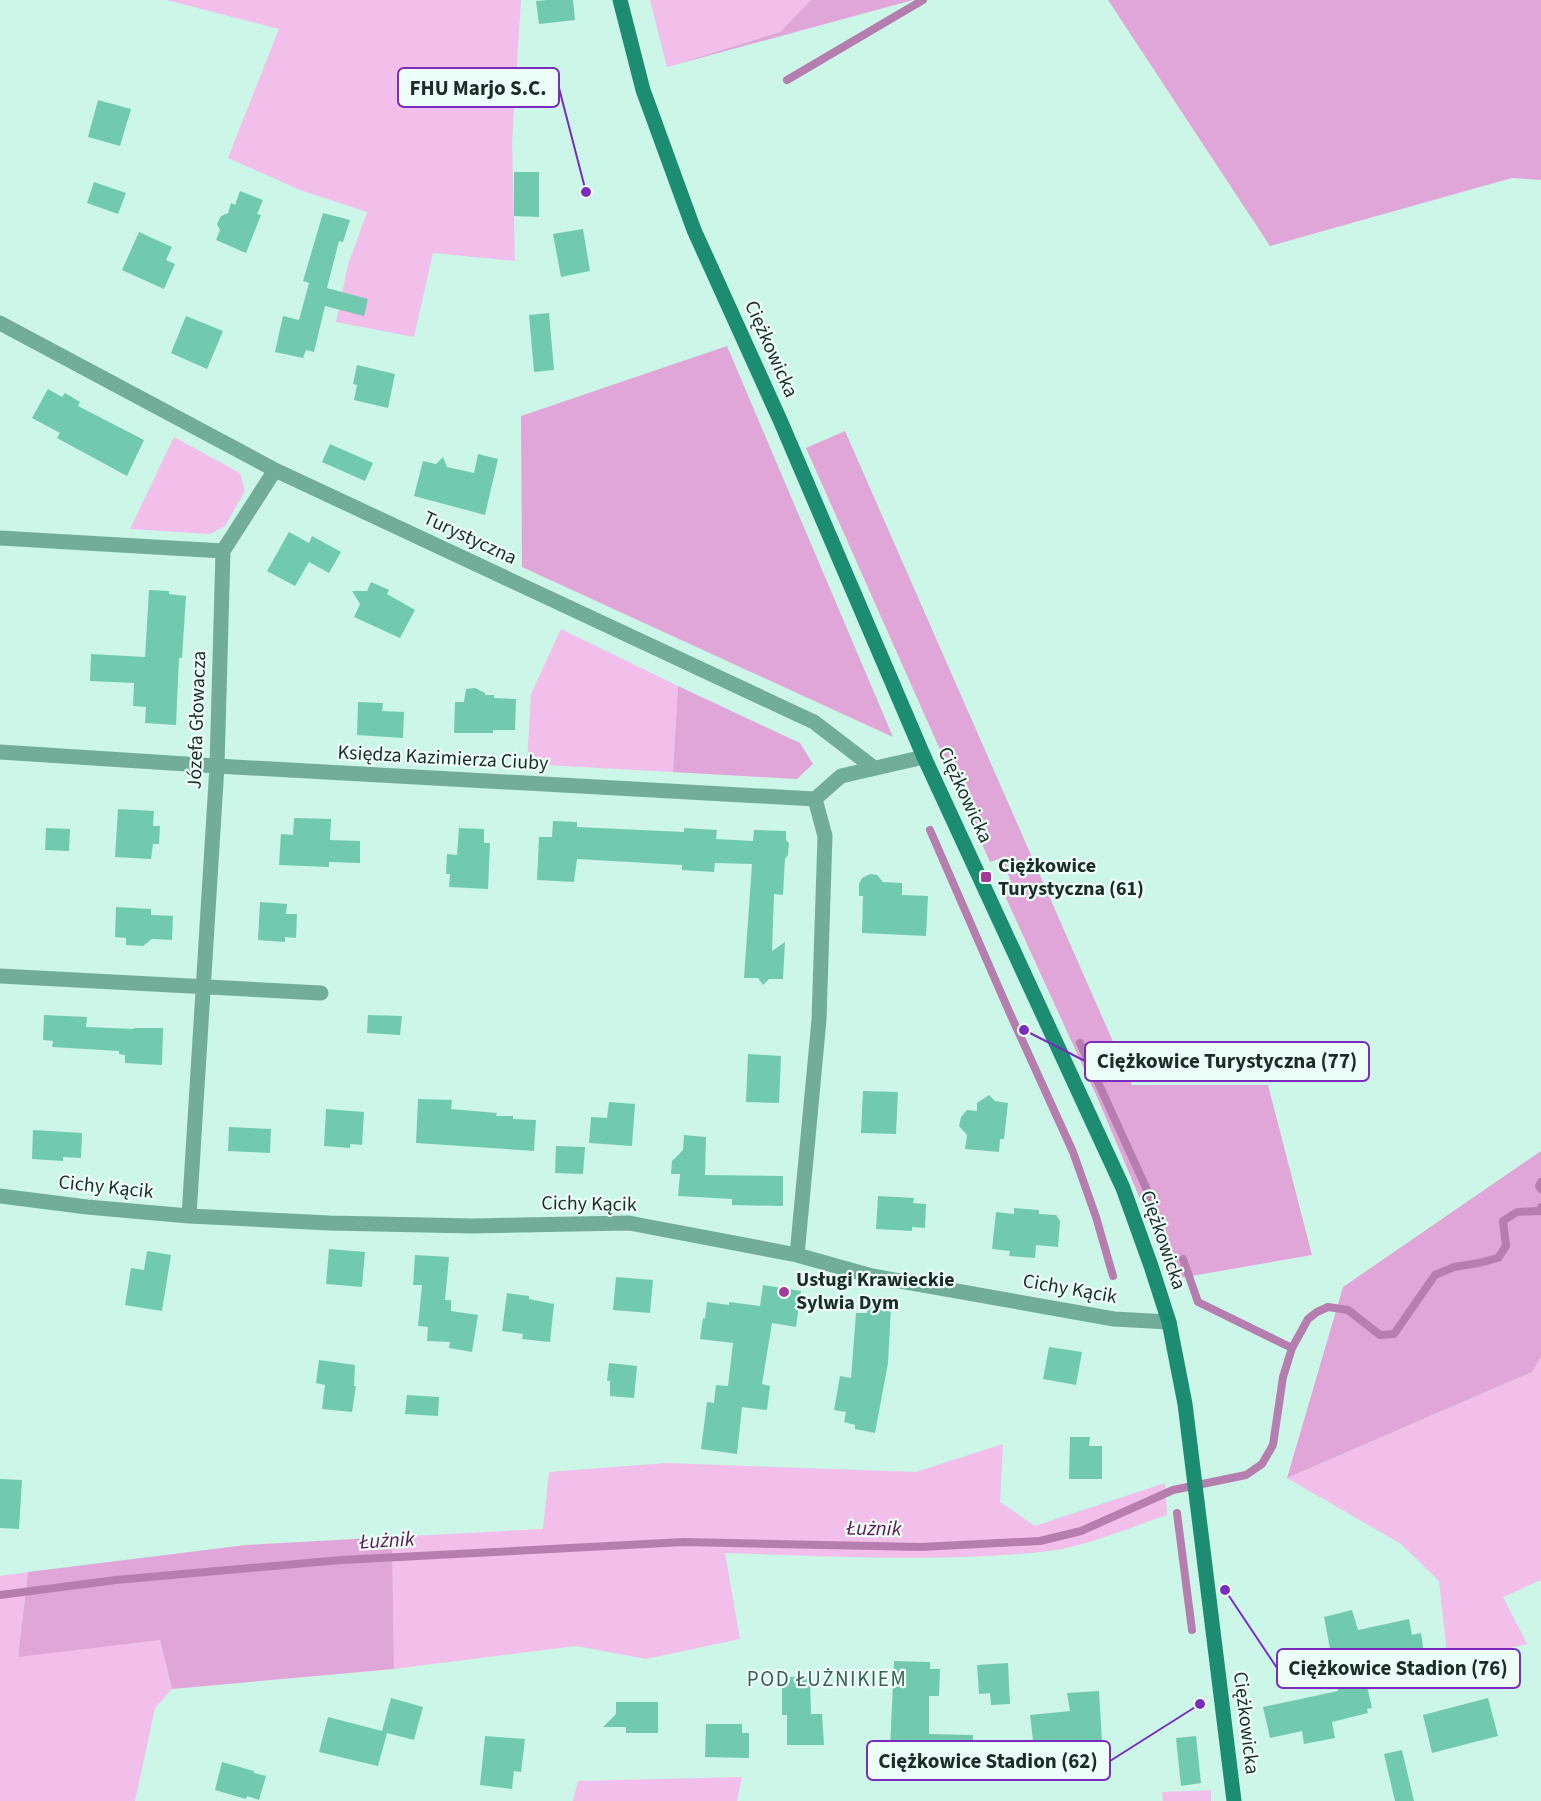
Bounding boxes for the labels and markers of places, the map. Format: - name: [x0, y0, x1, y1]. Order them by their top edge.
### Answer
- callout: FHU Marjo S.C.: [398, 68, 559, 107]
- place label: Ciężkowice Turystyczna (61): [998, 852, 1144, 903]
- marker: Ciężkowice Turystyczna (61): [979, 870, 993, 884]
- callout: Ciężkowice Turystyczna (77): [1085, 1042, 1369, 1081]
- place label: Usługi Krawieckie Sylwia Dym: [796, 1266, 955, 1317]
- marker: Usługi Krawieckie Sylwia Dym: [777, 1285, 791, 1299]
- callout: Ciężkowice Stadion (76): [1277, 1649, 1520, 1688]
- callout: Ciężkowice Stadion (62): [867, 1741, 1110, 1780]

